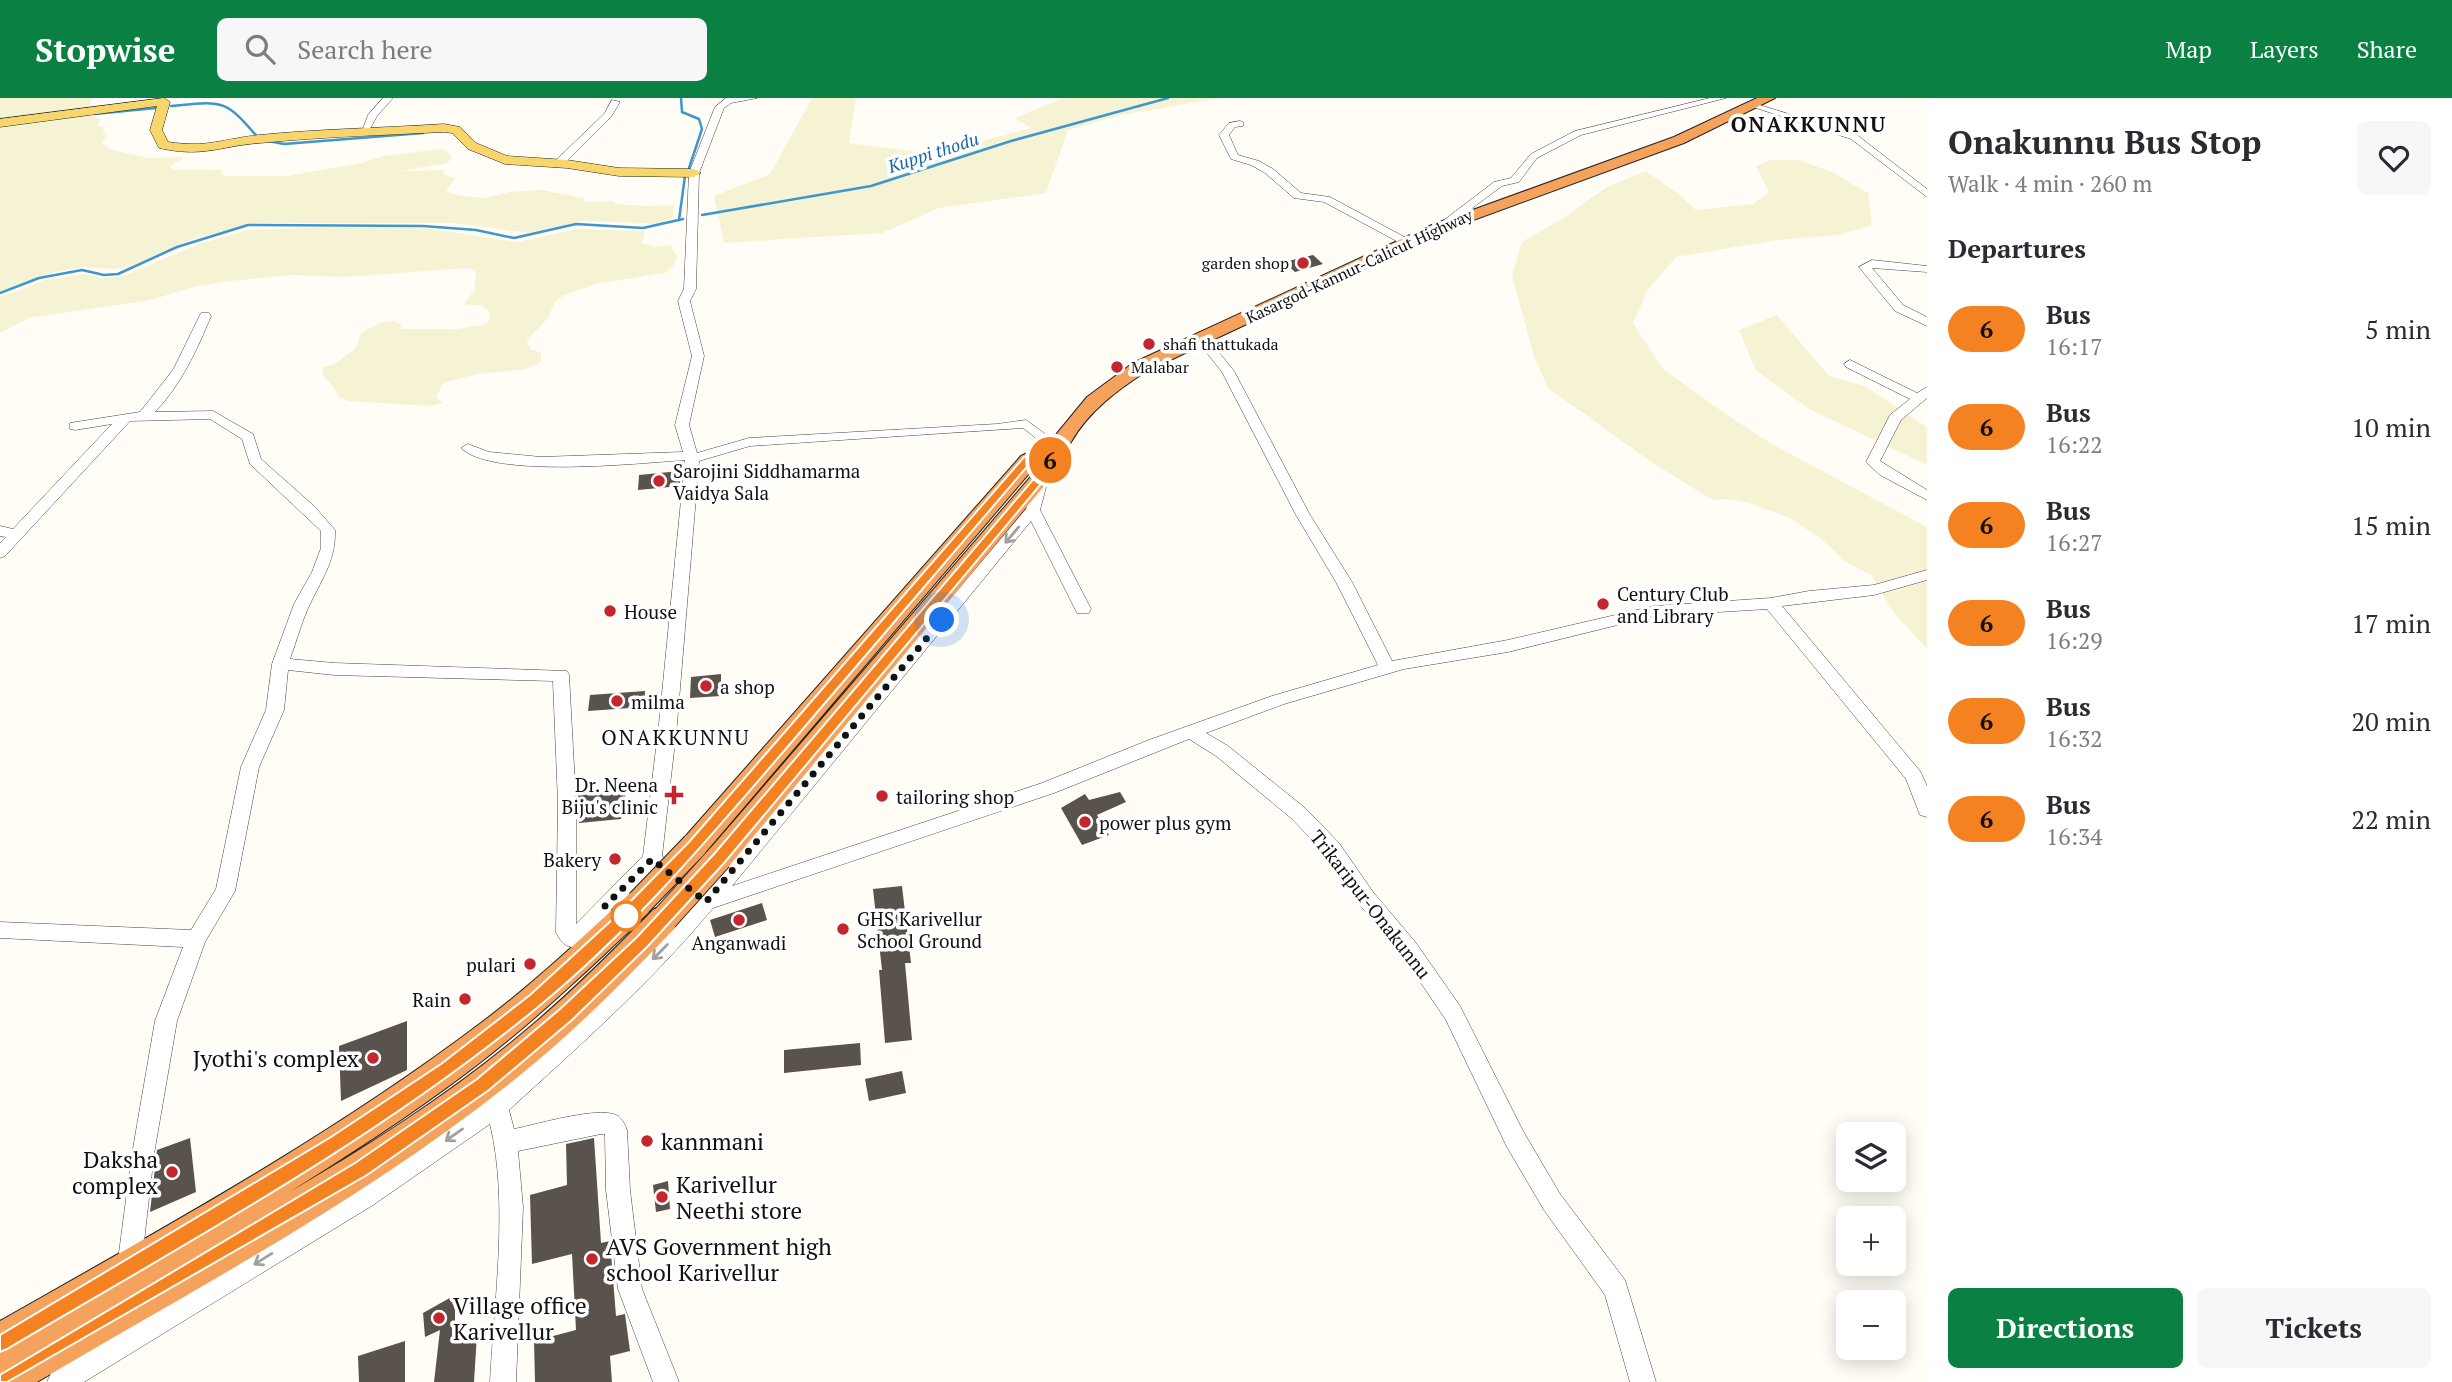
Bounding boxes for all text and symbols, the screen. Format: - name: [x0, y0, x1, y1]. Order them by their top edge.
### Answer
- search box: [217, 18, 707, 81]
- text: Stopwise: [35, 28, 175, 71]
- icon: search: [241, 30, 279, 68]
- text: Search here: [297, 32, 433, 66]
- text: Map: [2165, 33, 2212, 65]
- text: Layers: [2250, 33, 2319, 65]
- text: Share: [2357, 33, 2417, 65]
- district label: ONAKKUNNU: [1731, 110, 1887, 138]
- text: Onakunnu Bus Stop: [1948, 120, 2261, 163]
- button: heart: [2357, 121, 2431, 195]
- water label: Kuppi thodu: [884, 126, 981, 178]
- text: Walk · 4 min · 260 m: [1948, 168, 2152, 199]
- street label: Kasargod-Kannur-Calicut Highway: [1242, 203, 1477, 328]
- text: Departures: [1948, 231, 2086, 265]
- place label: garden shop: [1202, 252, 1289, 274]
- marker: garden shop: [1295, 255, 1311, 271]
- text: Bus: [2046, 297, 2091, 331]
- text: 5 min: [2365, 312, 2431, 346]
- text: 6: [1980, 313, 1993, 345]
- text: 16:17: [2046, 331, 2103, 362]
- place label: shafi thattukada: [1163, 333, 1279, 355]
- marker: shafi thattukada: [1141, 336, 1157, 352]
- place label: Malabar: [1131, 356, 1190, 378]
- marker: Malabar: [1109, 359, 1125, 375]
- text: Bus: [2046, 395, 2091, 429]
- text: 10 min: [2351, 410, 2431, 444]
- text: 6: [1980, 411, 1993, 443]
- text: 16:22: [2046, 429, 2103, 460]
- line badge: 6: [1027, 437, 1073, 483]
- text: 6: [1043, 444, 1057, 476]
- place label: Sarojini Siddhamarma Vaidya Sala: [673, 458, 861, 505]
- marker: Sarojini Siddhamarma Vaidya Sala: [651, 473, 667, 489]
- text: Bus: [2046, 493, 2091, 527]
- text: 15 min: [2351, 508, 2431, 542]
- text: 6: [1980, 509, 1993, 541]
- one-way arrow: [1005, 526, 1020, 544]
- text: 16:27: [2046, 527, 2103, 558]
- place label: Century Club and Library: [1617, 581, 1729, 628]
- text: Bus: [2046, 591, 2091, 625]
- marker: Century Club and Library: [1595, 596, 1611, 612]
- place label: House: [624, 599, 677, 624]
- your location: [924, 602, 959, 637]
- marker: House: [602, 603, 618, 619]
- text: 17 min: [2351, 606, 2431, 640]
- text: 6: [1980, 607, 1993, 639]
- text: 16:29: [2046, 625, 2103, 656]
- place label: a shop: [720, 674, 775, 699]
- marker: a shop: [698, 678, 714, 694]
- place label: milma: [631, 689, 685, 714]
- text: Bus: [2046, 689, 2091, 723]
- marker: milma: [609, 693, 625, 709]
- text: 20 min: [2351, 704, 2431, 738]
- text: 6: [1980, 705, 1993, 737]
- district label: ONAKKUNNU: [601, 723, 751, 751]
- text: 16:32: [2046, 723, 2103, 754]
- place label: Dr. Neena Biju's clinic: [562, 772, 658, 819]
- place label: tailoring shop: [896, 784, 1014, 809]
- marker: Dr. Neena Biju's clinic: [664, 785, 684, 805]
- text: Bus: [2046, 787, 2091, 821]
- marker: tailoring shop: [874, 788, 890, 804]
- text: 22 min: [2351, 802, 2431, 836]
- text: 6: [1980, 803, 1993, 835]
- place label: power plus gym: [1099, 810, 1232, 835]
- marker: power plus gym: [1077, 814, 1093, 830]
- text: 16:34: [2046, 821, 2103, 852]
- street label: Trikaripur-Onakunnu: [1305, 825, 1437, 983]
- place label: Bakery: [543, 847, 601, 872]
- marker: Bakery: [607, 851, 623, 867]
- unlabelled marker: [611, 901, 641, 931]
- place label: GHS Karivellur School Ground: [857, 906, 983, 953]
- marker: Anganwadi: [731, 912, 747, 928]
- marker: GHS Karivellur School Ground: [835, 921, 851, 937]
- place label: Anganwadi: [692, 930, 786, 955]
- one-way arrow: [652, 944, 669, 961]
- place label: pulari: [466, 952, 516, 977]
- marker: pulari: [522, 956, 538, 972]
- place label: Rain: [412, 987, 451, 1012]
- marker: Rain: [457, 991, 473, 1007]
- place label: Jyothi's complex: [193, 1043, 359, 1074]
- marker: Jyothi's complex: [365, 1050, 381, 1066]
- map controls: [1836, 1122, 1906, 1360]
- button: layers: [1836, 1122, 1906, 1192]
- place label: kannmani: [661, 1126, 764, 1157]
- one-way arrow: [445, 1128, 464, 1143]
- marker: kannmani: [639, 1133, 655, 1149]
- place label: Daksha complex: [72, 1144, 158, 1201]
- marker: Daksha complex: [164, 1164, 180, 1180]
- place label: Karivellur Neethi store: [676, 1169, 802, 1226]
- marker: Karivellur Neethi store: [654, 1189, 670, 1205]
- button: +: [1836, 1206, 1906, 1276]
- place label: AVS Government high school Karivellur: [606, 1231, 832, 1288]
- marker: AVS Government high school Karivellur: [584, 1251, 600, 1267]
- one-way arrow: [253, 1253, 273, 1267]
- button: Directions: [1948, 1288, 2183, 1368]
- button: Tickets: [2197, 1288, 2431, 1368]
- place label: Village office Karivellur: [453, 1290, 587, 1347]
- button: −: [1836, 1290, 1906, 1360]
- marker: Village office Karivellur: [431, 1310, 447, 1326]

